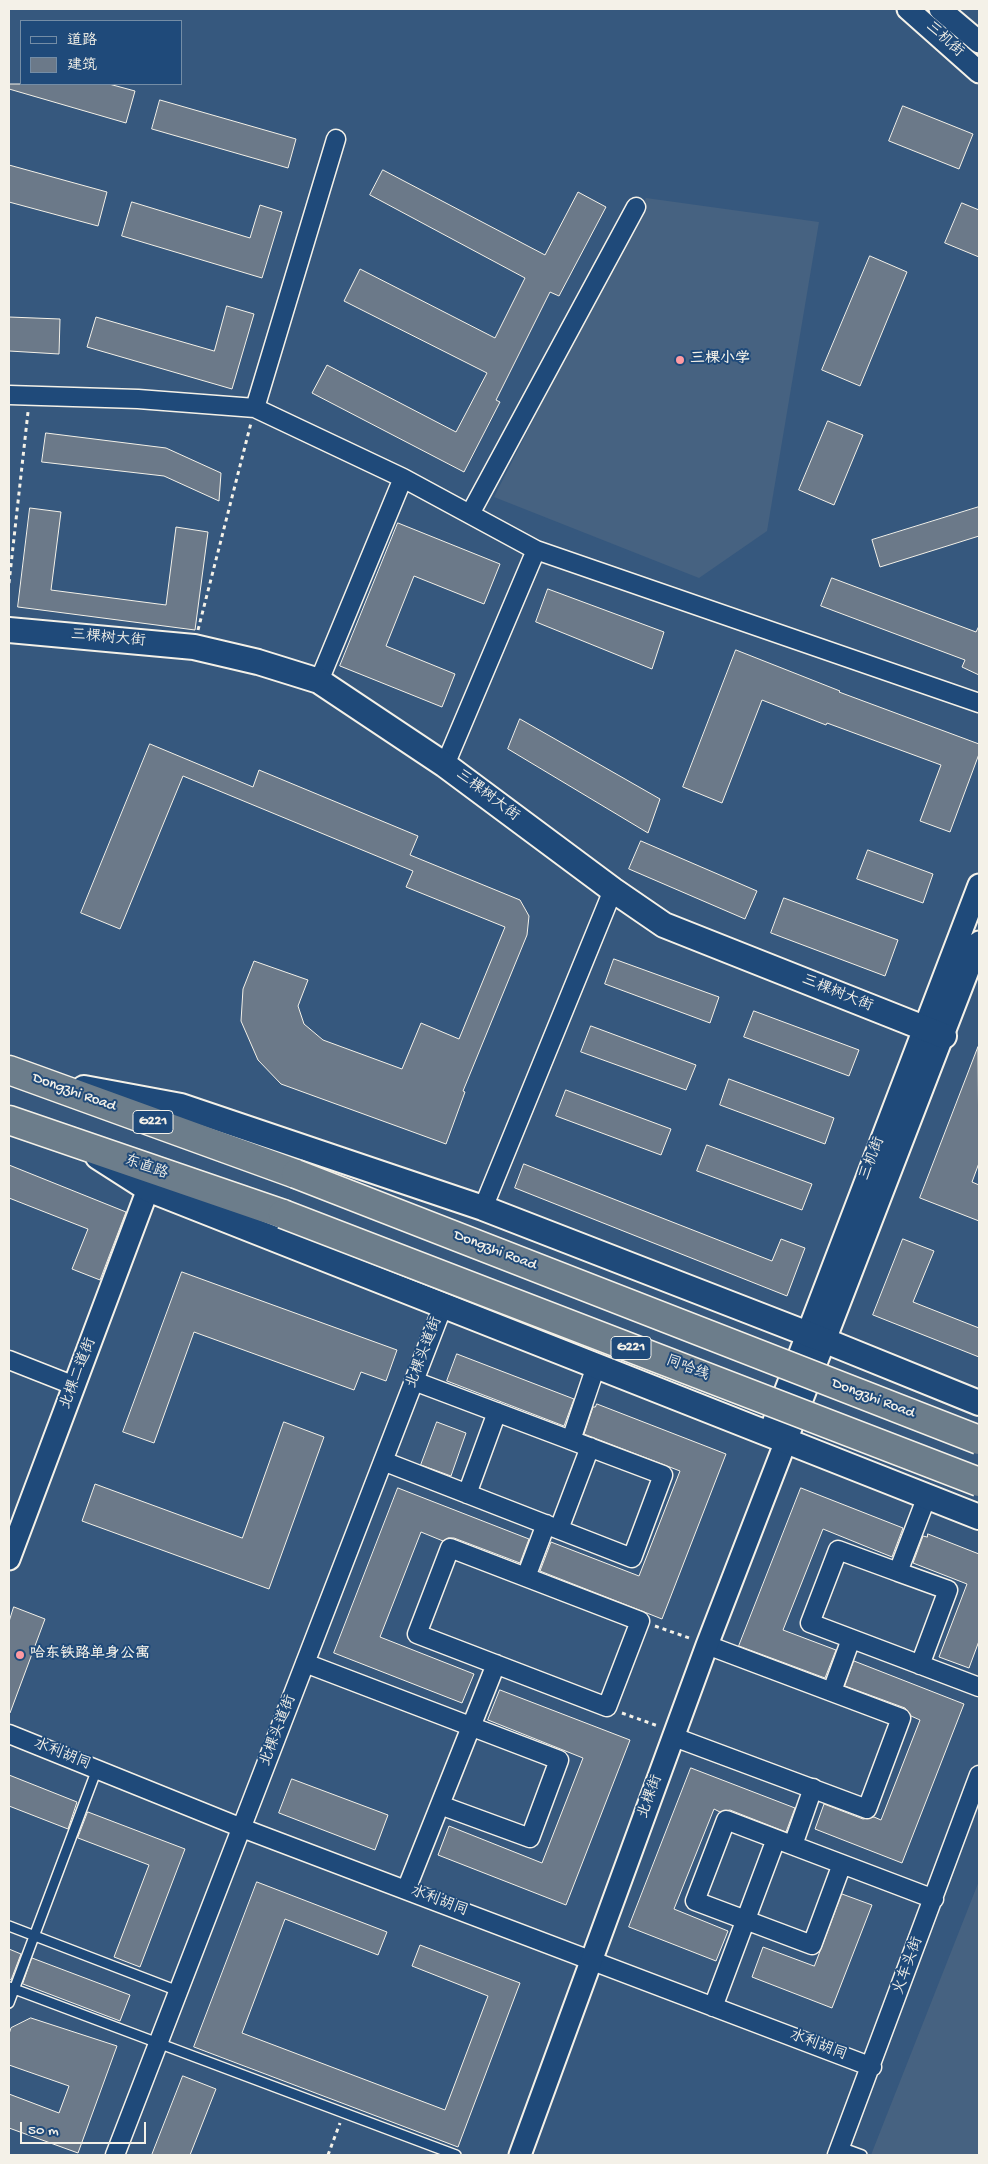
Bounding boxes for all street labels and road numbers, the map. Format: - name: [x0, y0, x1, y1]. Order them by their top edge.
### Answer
- street label: 三机街: [921, 18, 967, 62]
- street label: 三棵树大街: [70, 627, 146, 651]
- street label: 三棵树大街: [452, 766, 522, 826]
- street label: 三棵树大街: [799, 972, 875, 1016]
- street label: Dongzhi Road: [30, 1070, 118, 1116]
- road number: G221: [133, 1110, 173, 1134]
- street label: 三机街: [857, 1135, 889, 1183]
- street label: 东直路: [122, 1152, 170, 1184]
- street label: Dongzhi Road: [451, 1227, 539, 1275]
- street label: 北棵头道街: [403, 1315, 447, 1391]
- street label: 北棵二道街: [57, 1336, 101, 1412]
- road number: G221: [611, 1336, 651, 1360]
- street label: 同哈线: [663, 1353, 711, 1385]
- street label: Dongzhi Road: [829, 1375, 917, 1423]
- street label: 北棵头道街: [257, 1693, 301, 1769]
- street label: 水利胡同: [31, 1735, 93, 1775]
- street label: 北棵街: [635, 1773, 667, 1821]
- street label: 水利胡同: [408, 1883, 470, 1921]
- street label: 火车头街: [890, 1935, 928, 1997]
- street label: 水利胡同: [787, 2027, 849, 2065]

